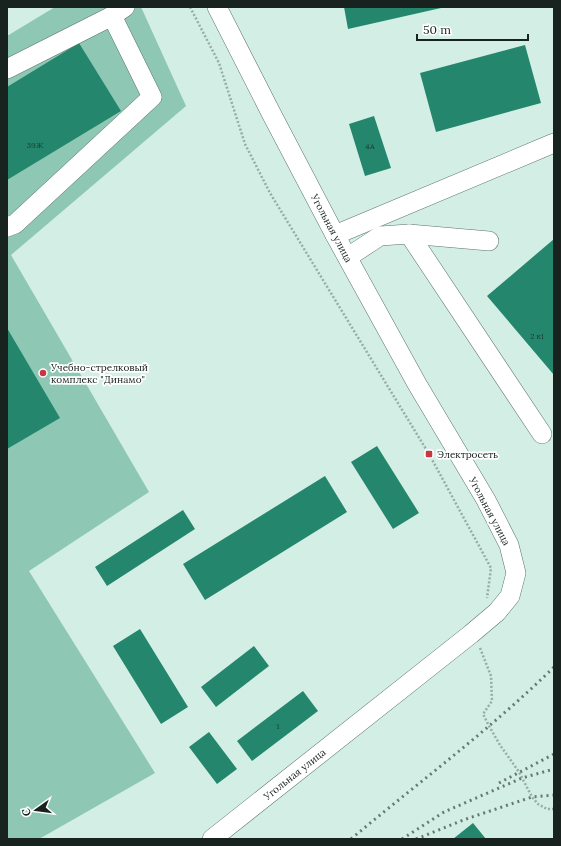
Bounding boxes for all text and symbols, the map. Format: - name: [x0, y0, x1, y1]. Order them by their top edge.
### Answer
- scale bar: [417, 16, 528, 42]
- text: 50 m: [423, 22, 451, 37]
- house number: 39Ж: [27, 140, 44, 150]
- house number: 4А: [365, 141, 376, 151]
- street label: Угольная улица: [308, 191, 355, 265]
- house number: 2 к1: [530, 331, 544, 341]
- place label: Учебно-стрелковый комплекс "Динамо": [50, 361, 148, 386]
- marker: Учебно-стрелковый комплекс "Динамо": [38, 368, 48, 378]
- place label: Электросеть: [437, 448, 498, 461]
- marker: Электросеть: [424, 449, 434, 459]
- street label: Угольная улица: [466, 474, 513, 548]
- house number: 1: [277, 721, 280, 731]
- street label: Угольная улица: [260, 746, 328, 803]
- north arrow: [16, 790, 56, 830]
- text: С: [18, 807, 34, 818]

